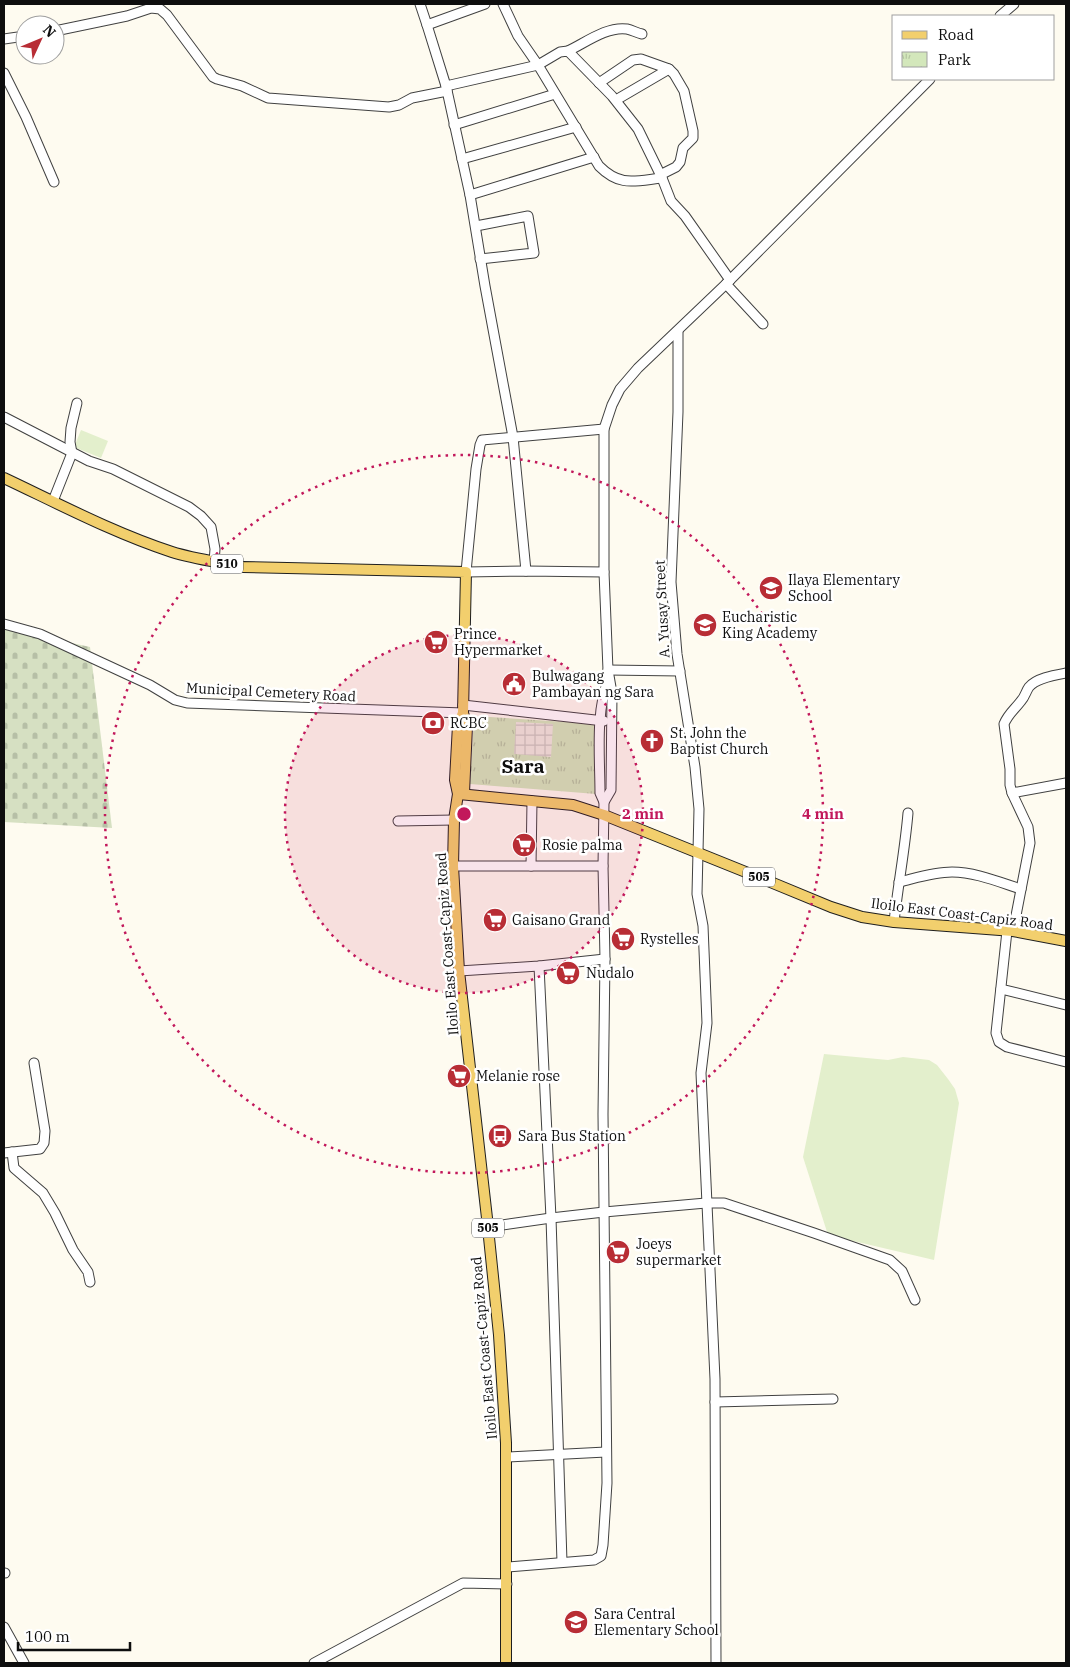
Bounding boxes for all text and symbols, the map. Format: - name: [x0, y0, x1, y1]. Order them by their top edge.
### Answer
- north arrow: [15, 15, 65, 65]
- legend: [892, 15, 1055, 80]
- text: N: [39, 21, 60, 41]
- text: Road: [938, 25, 974, 44]
- text: Park: [938, 50, 971, 69]
- road number: 510: [211, 554, 243, 574]
- street label: A. Yusay Street: [650, 559, 674, 658]
- place label: Ilaya Elementary School: [788, 571, 900, 605]
- school or university icon: Ilaya Elementary School: [758, 575, 784, 601]
- place label: Eucharistic King Academy: [722, 608, 818, 642]
- school or university icon: Eucharistic King Academy: [692, 612, 718, 638]
- place label: Prince Hypermarket: [454, 625, 543, 659]
- supermarket icon: Prince Hypermarket: [423, 629, 449, 655]
- place label: Bulwagang Pambayan ng Sara: [532, 667, 655, 701]
- public building icon: Bulwagang Pambayan ng Sara: [501, 671, 527, 697]
- street label: Municipal Cemetery Road: [186, 679, 357, 705]
- bank icon: RCBC: [420, 710, 446, 736]
- place label: RCBC: [450, 714, 487, 732]
- place label: St. John the Baptist Church: [670, 724, 769, 758]
- church icon: St. John the Baptist Church: [639, 728, 665, 754]
- district label: Sara: [501, 754, 545, 778]
- text: 2 min: [622, 804, 664, 823]
- text: 4 min: [802, 804, 844, 823]
- centre of rings: [455, 805, 473, 823]
- supermarket icon: Rosie palma: [511, 832, 537, 858]
- place label: Rosie palma: [542, 836, 623, 854]
- street label: Iloilo East Coast-Capiz Road: [432, 851, 462, 1036]
- road number: 505: [743, 868, 775, 886]
- street label: Iloilo East Coast-Capiz Road: [870, 894, 1055, 934]
- supermarket icon: Gaisano Grand: [482, 907, 508, 933]
- place label: Gaisano Grand: [512, 911, 611, 929]
- supermarket icon: Rystelles: [610, 926, 636, 952]
- place label: Rystelles: [640, 930, 699, 948]
- supermarket icon: Nudalo: [555, 960, 581, 986]
- place label: Nudalo: [586, 964, 634, 982]
- supermarket icon: Melanie rose: [446, 1063, 472, 1089]
- place label: Melanie rose: [476, 1067, 560, 1085]
- bus stop icon: Sara Bus Station: [487, 1123, 513, 1149]
- place label: Sara Bus Station: [518, 1127, 626, 1145]
- road number: 505: [472, 1218, 504, 1238]
- place label: Joeys supermarket: [636, 1235, 722, 1269]
- supermarket icon: Joeys supermarket: [605, 1239, 631, 1265]
- street label: Iloilo East Coast-Capiz Road: [467, 1255, 501, 1440]
- place label: Sara Central Elementary School: [594, 1605, 719, 1639]
- school or university icon: Sara Central Elementary School: [563, 1609, 589, 1635]
- scale bar: [18, 1620, 130, 1652]
- text: 100 m: [25, 1627, 70, 1646]

